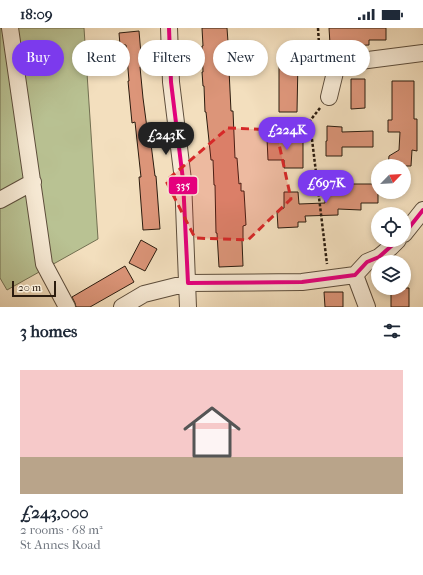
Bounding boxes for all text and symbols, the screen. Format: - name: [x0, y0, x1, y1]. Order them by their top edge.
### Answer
- text: 18:09: [20, 5, 53, 23]
- chip: Buy: [12, 40, 64, 76]
- chip: Rent: [72, 40, 130, 76]
- chip: Filters: [138, 40, 205, 76]
- chip: New: [213, 40, 268, 76]
- chip: Apartment: [276, 40, 370, 76]
- pin: £224K: [259, 117, 315, 151]
- pin: £243K: [138, 122, 194, 156]
- text: £224K: [267, 122, 307, 137]
- text: £243K: [147, 127, 185, 142]
- north arrow: [371, 159, 411, 199]
- map controls: [371, 159, 411, 295]
- pin: £697K: [298, 170, 354, 204]
- text: £697K: [307, 175, 345, 190]
- line badge: 335: [168, 176, 198, 195]
- text: 335: [176, 179, 190, 192]
- button: locate: [371, 207, 411, 247]
- button: layers: [371, 255, 411, 295]
- scale bar: [12, 279, 56, 298]
- text: 20 m: [18, 281, 41, 294]
- icon: filters: [381, 320, 403, 342]
- text: 3 homes: [20, 321, 77, 341]
- icon: home: [176, 396, 248, 468]
- text: £243,000: [20, 502, 89, 522]
- text: 2 rooms · 68 m²: [20, 522, 103, 537]
- text: St Annes Road: [20, 537, 101, 552]

